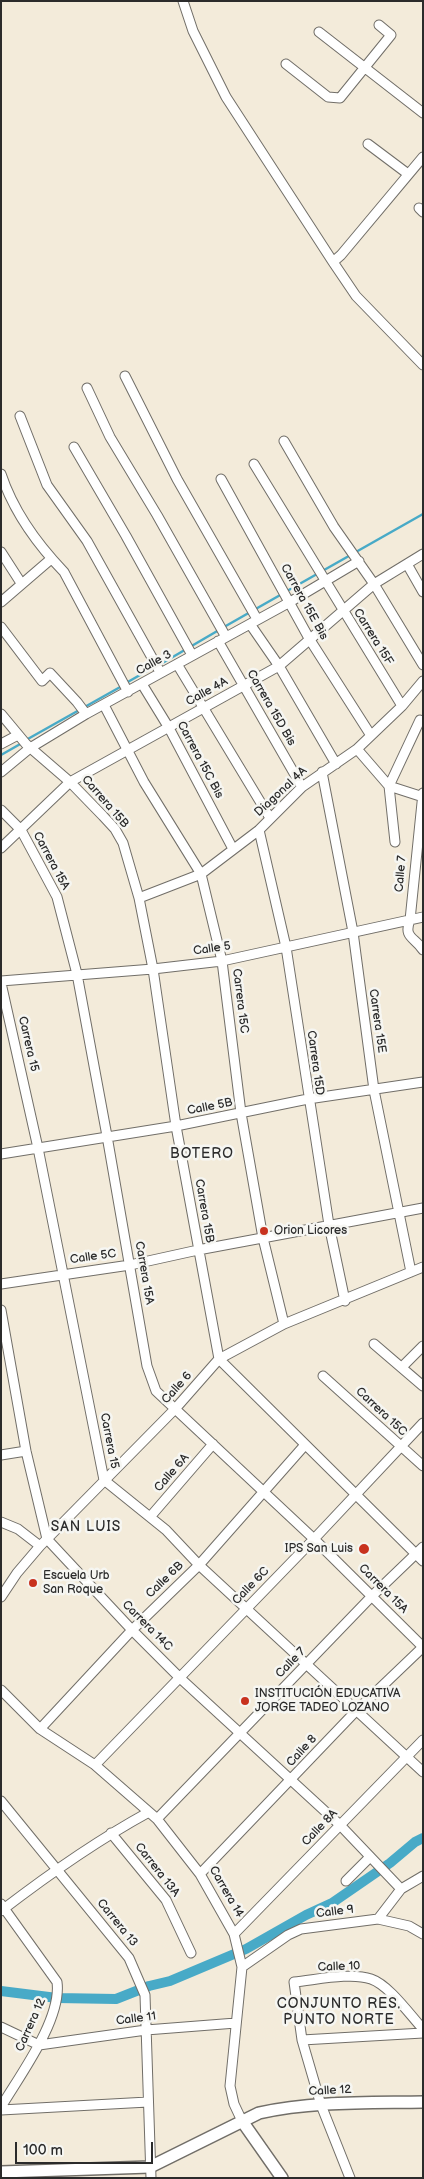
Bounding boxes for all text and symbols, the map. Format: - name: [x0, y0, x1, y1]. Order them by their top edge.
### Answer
- street label: Carrera 15E Bis: [277, 562, 331, 642]
- street label: Carrera 15F: [350, 606, 396, 668]
- street label: Calle 3: [134, 647, 174, 679]
- street label: Carrera 15D Bis: [243, 667, 299, 749]
- street label: Calle 4A: [184, 675, 230, 709]
- street label: Carrera 15C Bis: [174, 719, 226, 801]
- street label: Diagonal 4A: [252, 764, 310, 820]
- street label: Carrera 15B: [78, 773, 132, 831]
- street label: Carrera 15A: [30, 829, 72, 893]
- street label: Calle 7: [392, 855, 410, 893]
- street label: Calle 5: [192, 939, 232, 959]
- street label: Carrera 15C: [229, 968, 251, 1034]
- street label: Carrera 15E: [365, 988, 389, 1054]
- street label: Carrera 15: [15, 1015, 41, 1073]
- street label: Carrera 15D: [303, 1030, 327, 1096]
- street label: Calle 5B: [186, 1096, 234, 1118]
- district label: BOTERO: [169, 1146, 235, 1162]
- street label: Carrera 15B: [191, 1178, 217, 1244]
- place label: Orion Licores: [274, 1224, 347, 1238]
- marker: Orion Licores: [258, 1225, 270, 1237]
- street label: Carrera 15A: [131, 1240, 157, 1306]
- street label: Calle 5C: [69, 1247, 117, 1267]
- street label: Calle 6: [159, 1369, 195, 1407]
- street label: Carrera 15C: [352, 1385, 410, 1439]
- street label: Carrera 15: [97, 1412, 121, 1470]
- street label: Calle 6A: [152, 1451, 192, 1495]
- district label: SAN LUIS: [50, 1519, 122, 1535]
- place label: IPS San Luis: [285, 1542, 353, 1556]
- marker: IPS San Luis: [357, 1542, 371, 1556]
- street label: Calle 6B: [143, 1559, 187, 1601]
- street label: Carrera 15A: [355, 1561, 411, 1617]
- street label: Calle 6C: [230, 1564, 272, 1608]
- place label: Escuela Urb San Roque: [43, 1569, 110, 1597]
- marker: Escuela Urb San Roque: [27, 1577, 39, 1589]
- street label: Carrera 14C: [119, 1598, 175, 1654]
- street label: Calle 7: [273, 1645, 309, 1681]
- place label: INSTITUCIÓN EDUCATIVA JORGE TADEO LOZANO: [255, 1687, 400, 1715]
- marker: INSTITUCIÓN EDUCATIVA JORGE TADEO LOZANO: [239, 1695, 251, 1707]
- street label: Calle 8: [284, 1732, 320, 1770]
- street label: Calle 8A: [299, 1807, 341, 1849]
- street label: Carrera 13A: [132, 1840, 182, 1900]
- street label: Carrera 14: [206, 1864, 246, 1920]
- street label: Carrera 13: [93, 1896, 141, 1950]
- street label: Calle 9: [315, 1903, 355, 1921]
- street label: Calle 10: [317, 1959, 361, 1975]
- street label: Carrera 12: [13, 1996, 49, 2054]
- district label: CONJUNTO RES. PUNTO NORTE: [275, 1996, 403, 2028]
- street label: Calle 11: [115, 2009, 157, 2029]
- street label: Calle 12: [308, 2083, 352, 2099]
- scale bar: [18, 2132, 155, 2164]
- text: 100 m: [23, 2141, 63, 2160]

